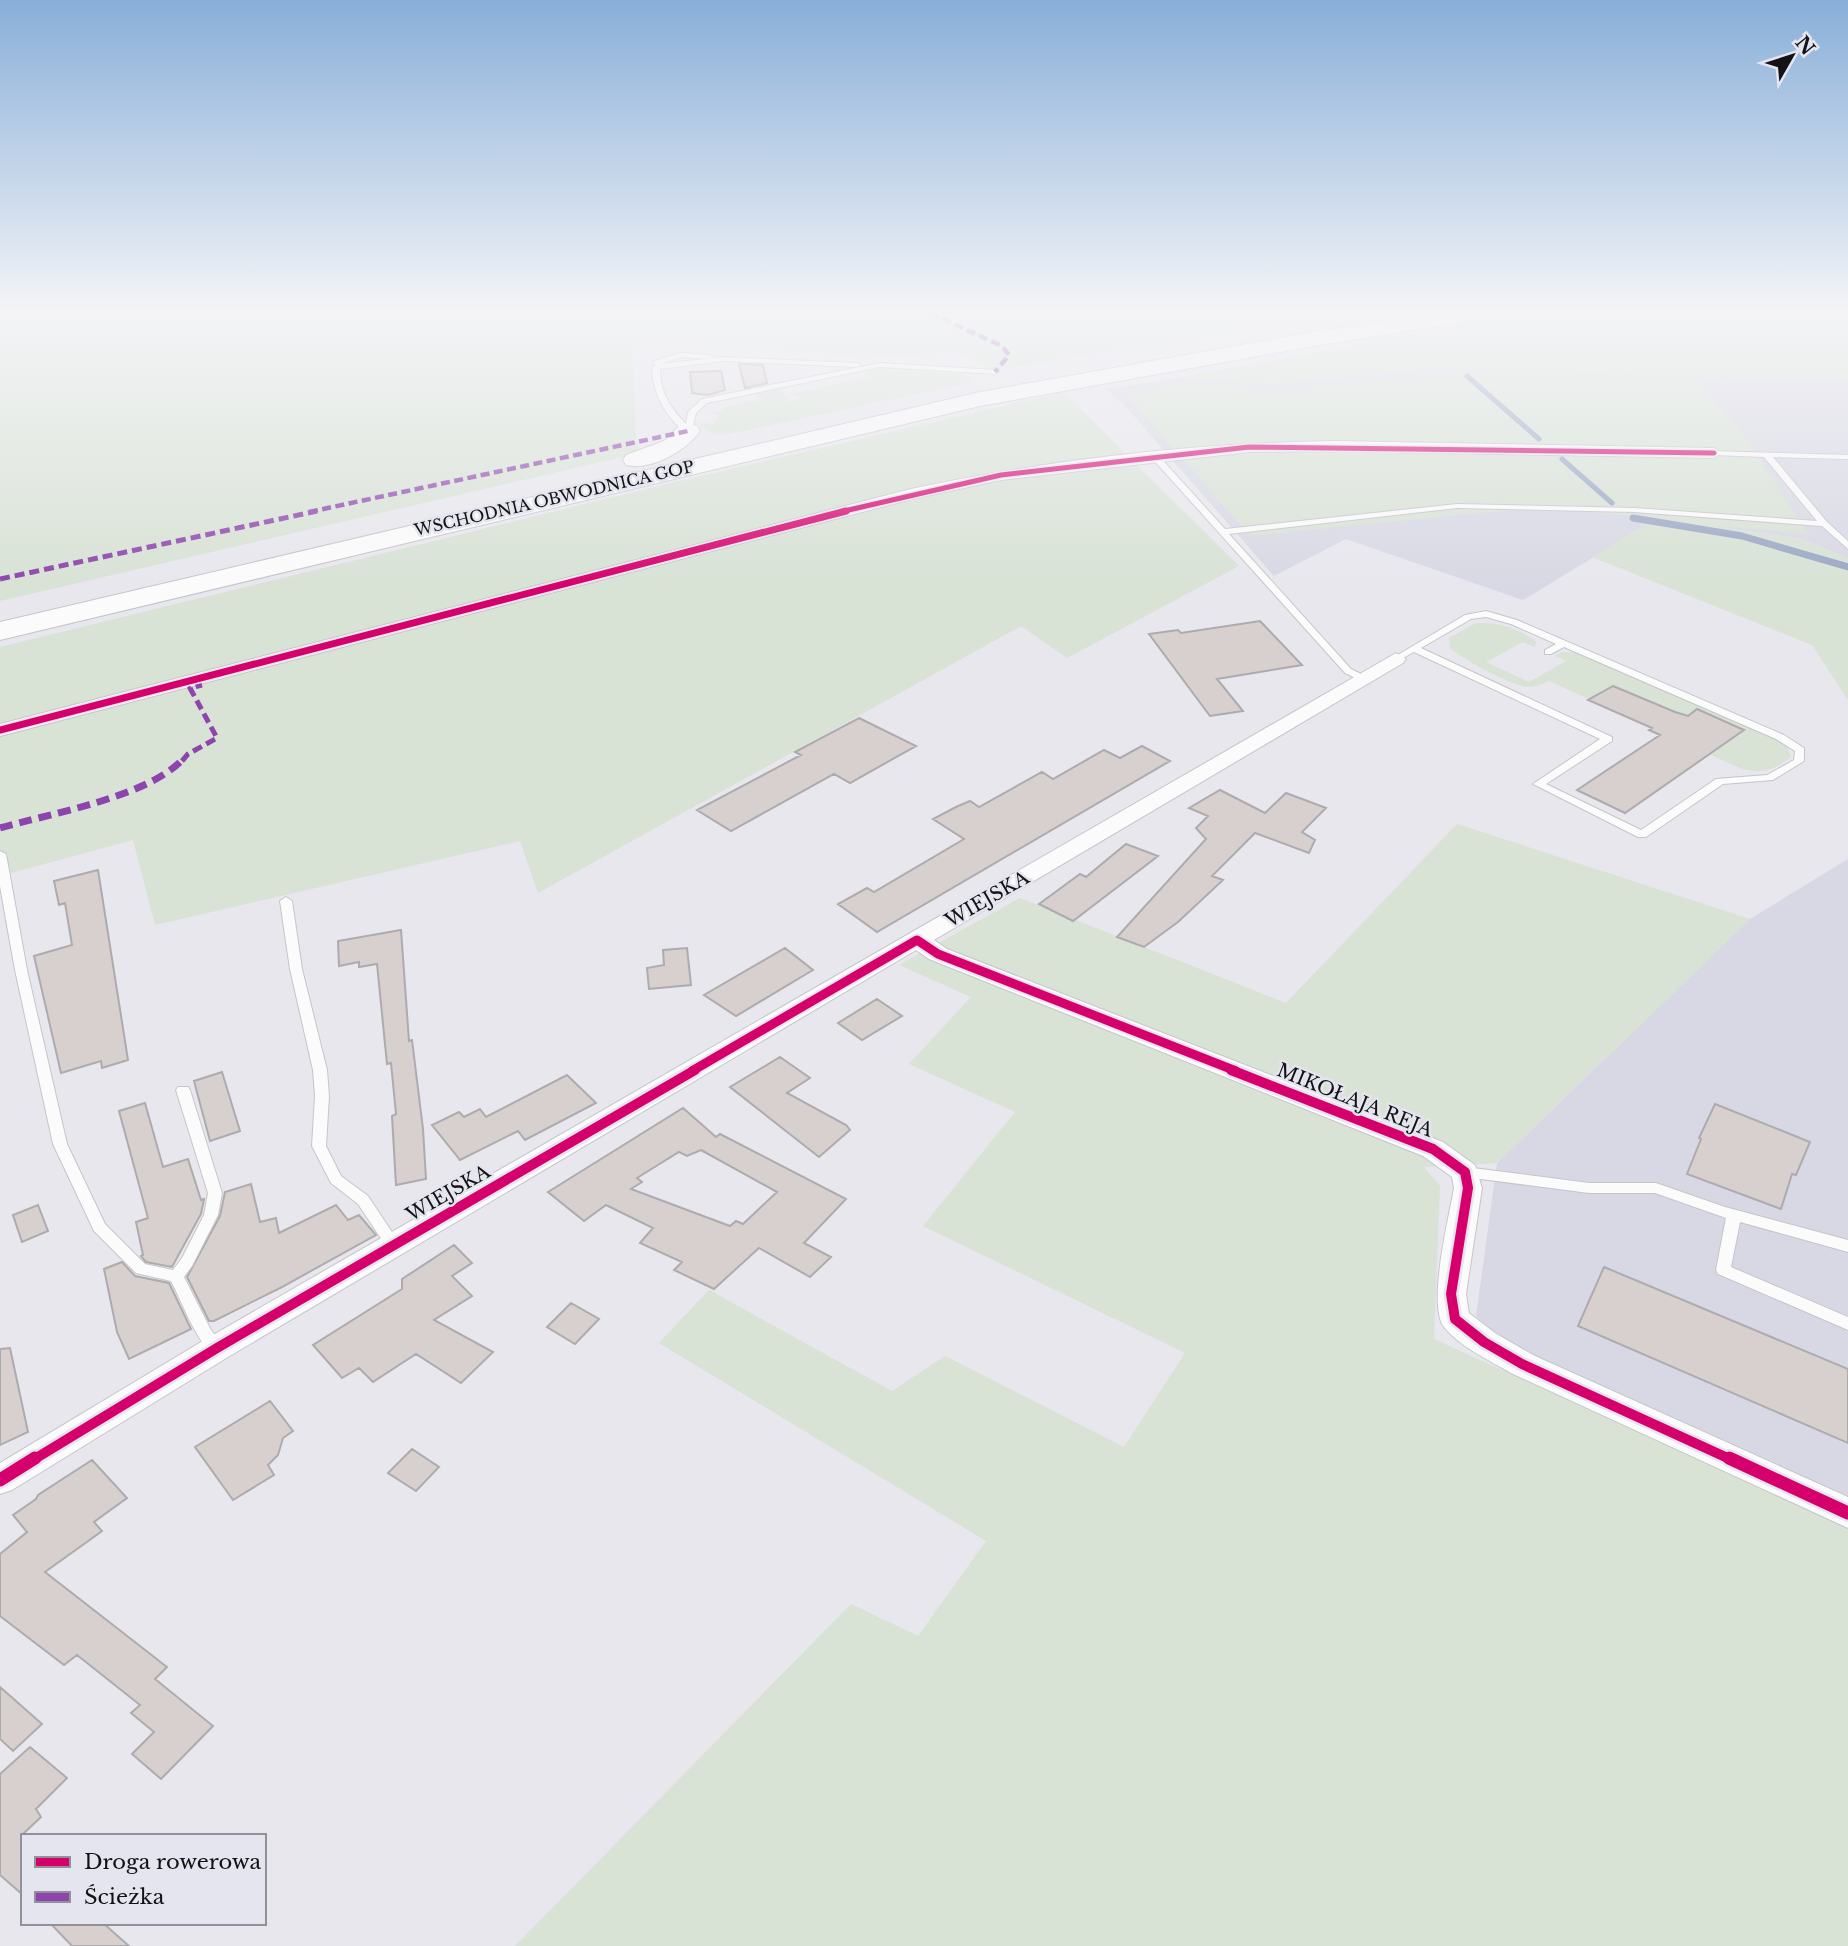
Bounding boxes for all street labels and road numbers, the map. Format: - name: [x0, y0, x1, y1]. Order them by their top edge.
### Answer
- street label: WSCHODNIA OBWODNICA GOP: [411, 456, 696, 540]
- street label: WIEJSKA: [940, 866, 1033, 933]
- street label: MIKOŁAJA REJA: [1274, 1058, 1437, 1142]
- street label: WIEJSKA: [401, 1160, 494, 1227]

